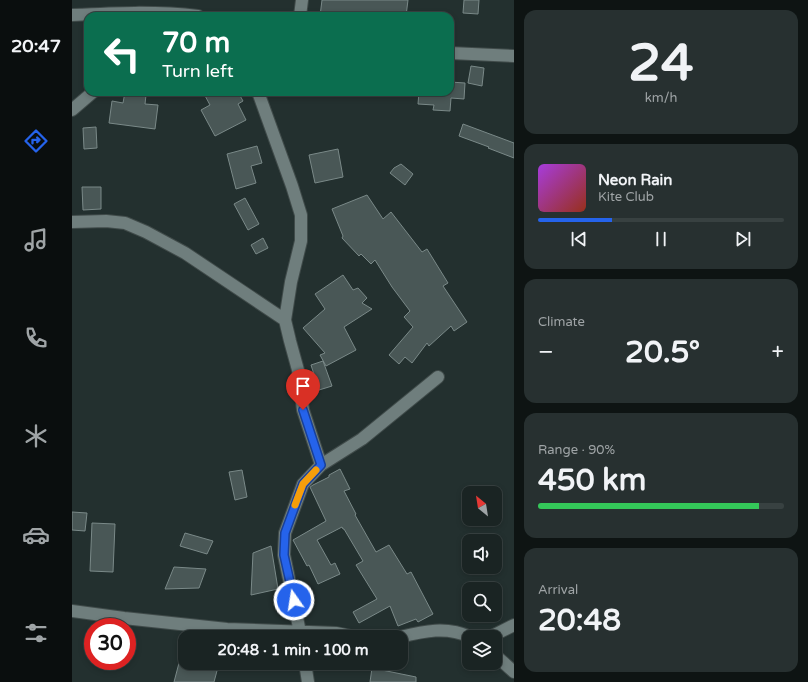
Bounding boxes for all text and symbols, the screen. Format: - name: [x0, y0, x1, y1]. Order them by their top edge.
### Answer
- text: 70 m: [162, 26, 230, 60]
- icon: left: [96, 28, 148, 80]
- text: 24: [628, 32, 694, 95]
- text: 20:47: [11, 35, 61, 57]
- text: Turn left: [162, 60, 234, 82]
- text: km/h: [645, 90, 677, 106]
- icon: directions: [22, 127, 50, 155]
- text: Neon Rain: [598, 171, 672, 189]
- text: Kite Club: [598, 189, 654, 205]
- icon: music: [22, 226, 50, 254]
- icon: previous: [568, 228, 590, 250]
- icon: pause: [650, 228, 672, 250]
- icon: next: [732, 228, 754, 250]
- text: Climate: [538, 314, 585, 330]
- icon: phone: [22, 324, 50, 352]
- text: 20.5°: [625, 334, 700, 371]
- text: −: [538, 339, 554, 365]
- text: +: [772, 339, 784, 365]
- pin: [286, 369, 320, 410]
- icon: arrive: [292, 375, 314, 397]
- icon: climate: [22, 422, 50, 450]
- text: Range · 90%: [538, 442, 615, 458]
- text: 450 km: [538, 462, 646, 499]
- north arrow: [462, 486, 502, 526]
- map controls: [462, 486, 502, 670]
- icon: car: [22, 521, 50, 549]
- button: sound: [462, 534, 502, 574]
- position arrow: [273, 579, 315, 621]
- button: search: [462, 582, 502, 622]
- text: Arrival: [538, 582, 578, 598]
- text: 20:48: [538, 602, 621, 639]
- speed limit sign: 30: [84, 618, 136, 670]
- icon: filters: [22, 619, 50, 647]
- button: layers: [462, 630, 502, 670]
- text: 20:48 · 1 min · 100 m: [218, 641, 368, 659]

